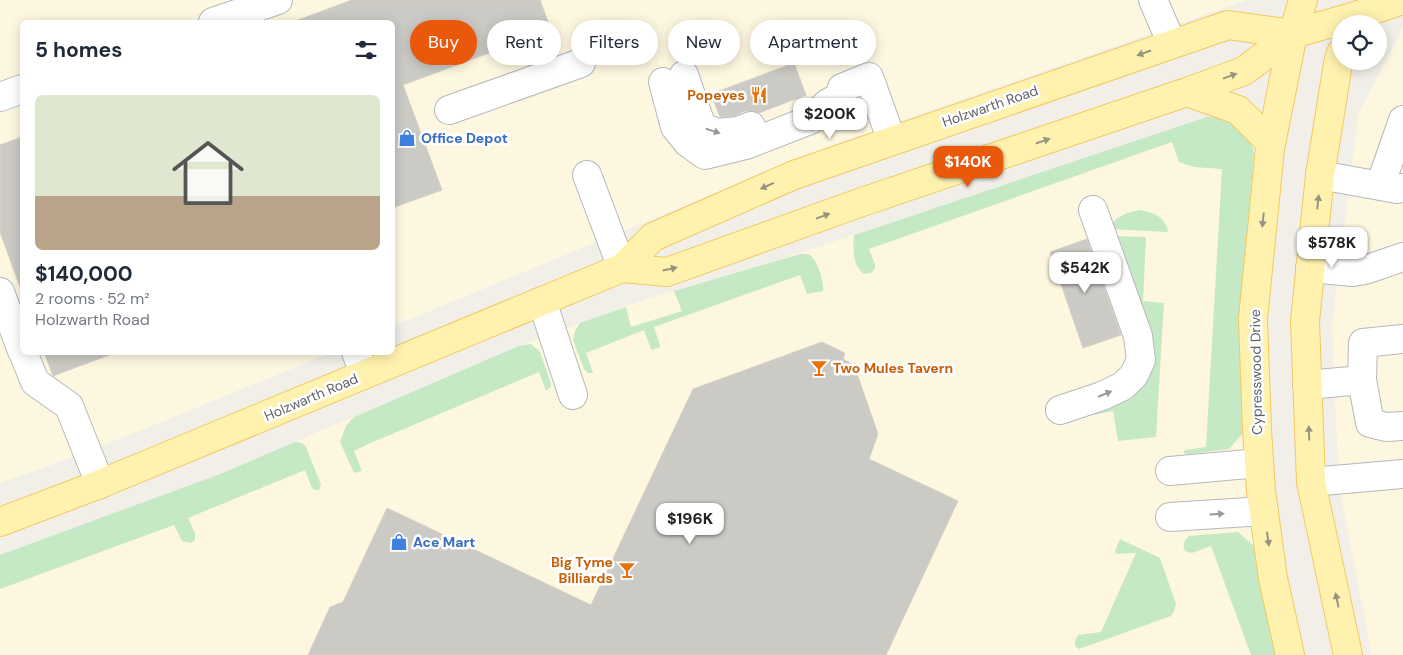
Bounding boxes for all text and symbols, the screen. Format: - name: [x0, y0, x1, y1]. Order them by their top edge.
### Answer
- map controls: [1332, 15, 1387, 70]
- button: locate: [1332, 15, 1387, 70]
- chip: Buy: [410, 20, 477, 65]
- chip: Rent: [487, 20, 561, 65]
- chip: Filters: [571, 20, 658, 65]
- chip: New: [668, 20, 740, 65]
- chip: Apartment: [750, 20, 876, 65]
- text: 5 homes: [35, 36, 122, 64]
- icon: filters: [352, 36, 380, 64]
- one-way arrow: [1136, 50, 1151, 58]
- one-way arrow: [1222, 72, 1237, 79]
- street label: Holzwarth Road: [940, 81, 1040, 131]
- restaurant icon: Popeyes: [749, 85, 769, 105]
- place label: Popeyes: [687, 86, 745, 104]
- pin: $200K: [795, 98, 865, 140]
- text: $200K: [804, 103, 856, 124]
- one-way arrow: [705, 127, 720, 135]
- icon: home: [163, 128, 253, 218]
- shop icon: Office Depot: [397, 128, 417, 148]
- place label: Office Depot: [421, 129, 508, 147]
- one-way arrow: [1036, 136, 1051, 144]
- pin: $140K: [933, 146, 1003, 188]
- text: $140K: [944, 151, 992, 172]
- one-way arrow: [760, 183, 774, 191]
- one-way arrow: [1314, 193, 1322, 209]
- one-way arrow: [816, 212, 831, 220]
- one-way arrow: [1259, 213, 1267, 229]
- pin: $578K: [1297, 226, 1367, 269]
- text: $578K: [1308, 232, 1356, 253]
- pin: $542K: [1050, 252, 1120, 294]
- text: $542K: [1060, 257, 1110, 278]
- text: $140,000: [35, 260, 133, 288]
- one-way arrow: [662, 265, 678, 273]
- text: 2 rooms · 52 m²: [35, 288, 150, 309]
- text: Holzwarth Road: [35, 309, 150, 330]
- street label: Cypresswood Drive: [1246, 309, 1266, 435]
- bar icon: Two Mules Tavern: [809, 358, 829, 378]
- place label: Two Mules Tavern: [833, 359, 953, 377]
- street label: Holzwarth Road: [261, 369, 361, 425]
- one-way arrow: [1098, 389, 1112, 397]
- one-way arrow: [1305, 425, 1313, 441]
- pin: $196K: [655, 502, 725, 545]
- text: $196K: [667, 508, 713, 529]
- one-way arrow: [1209, 510, 1225, 518]
- one-way arrow: [1264, 531, 1272, 547]
- shop icon: Ace Mart: [389, 532, 409, 552]
- place label: Ace Mart: [413, 533, 475, 551]
- place label: Big Tyme Billiards: [551, 553, 613, 587]
- bar icon: Big Tyme Billiards: [617, 560, 637, 580]
- one-way arrow: [1333, 592, 1341, 607]

